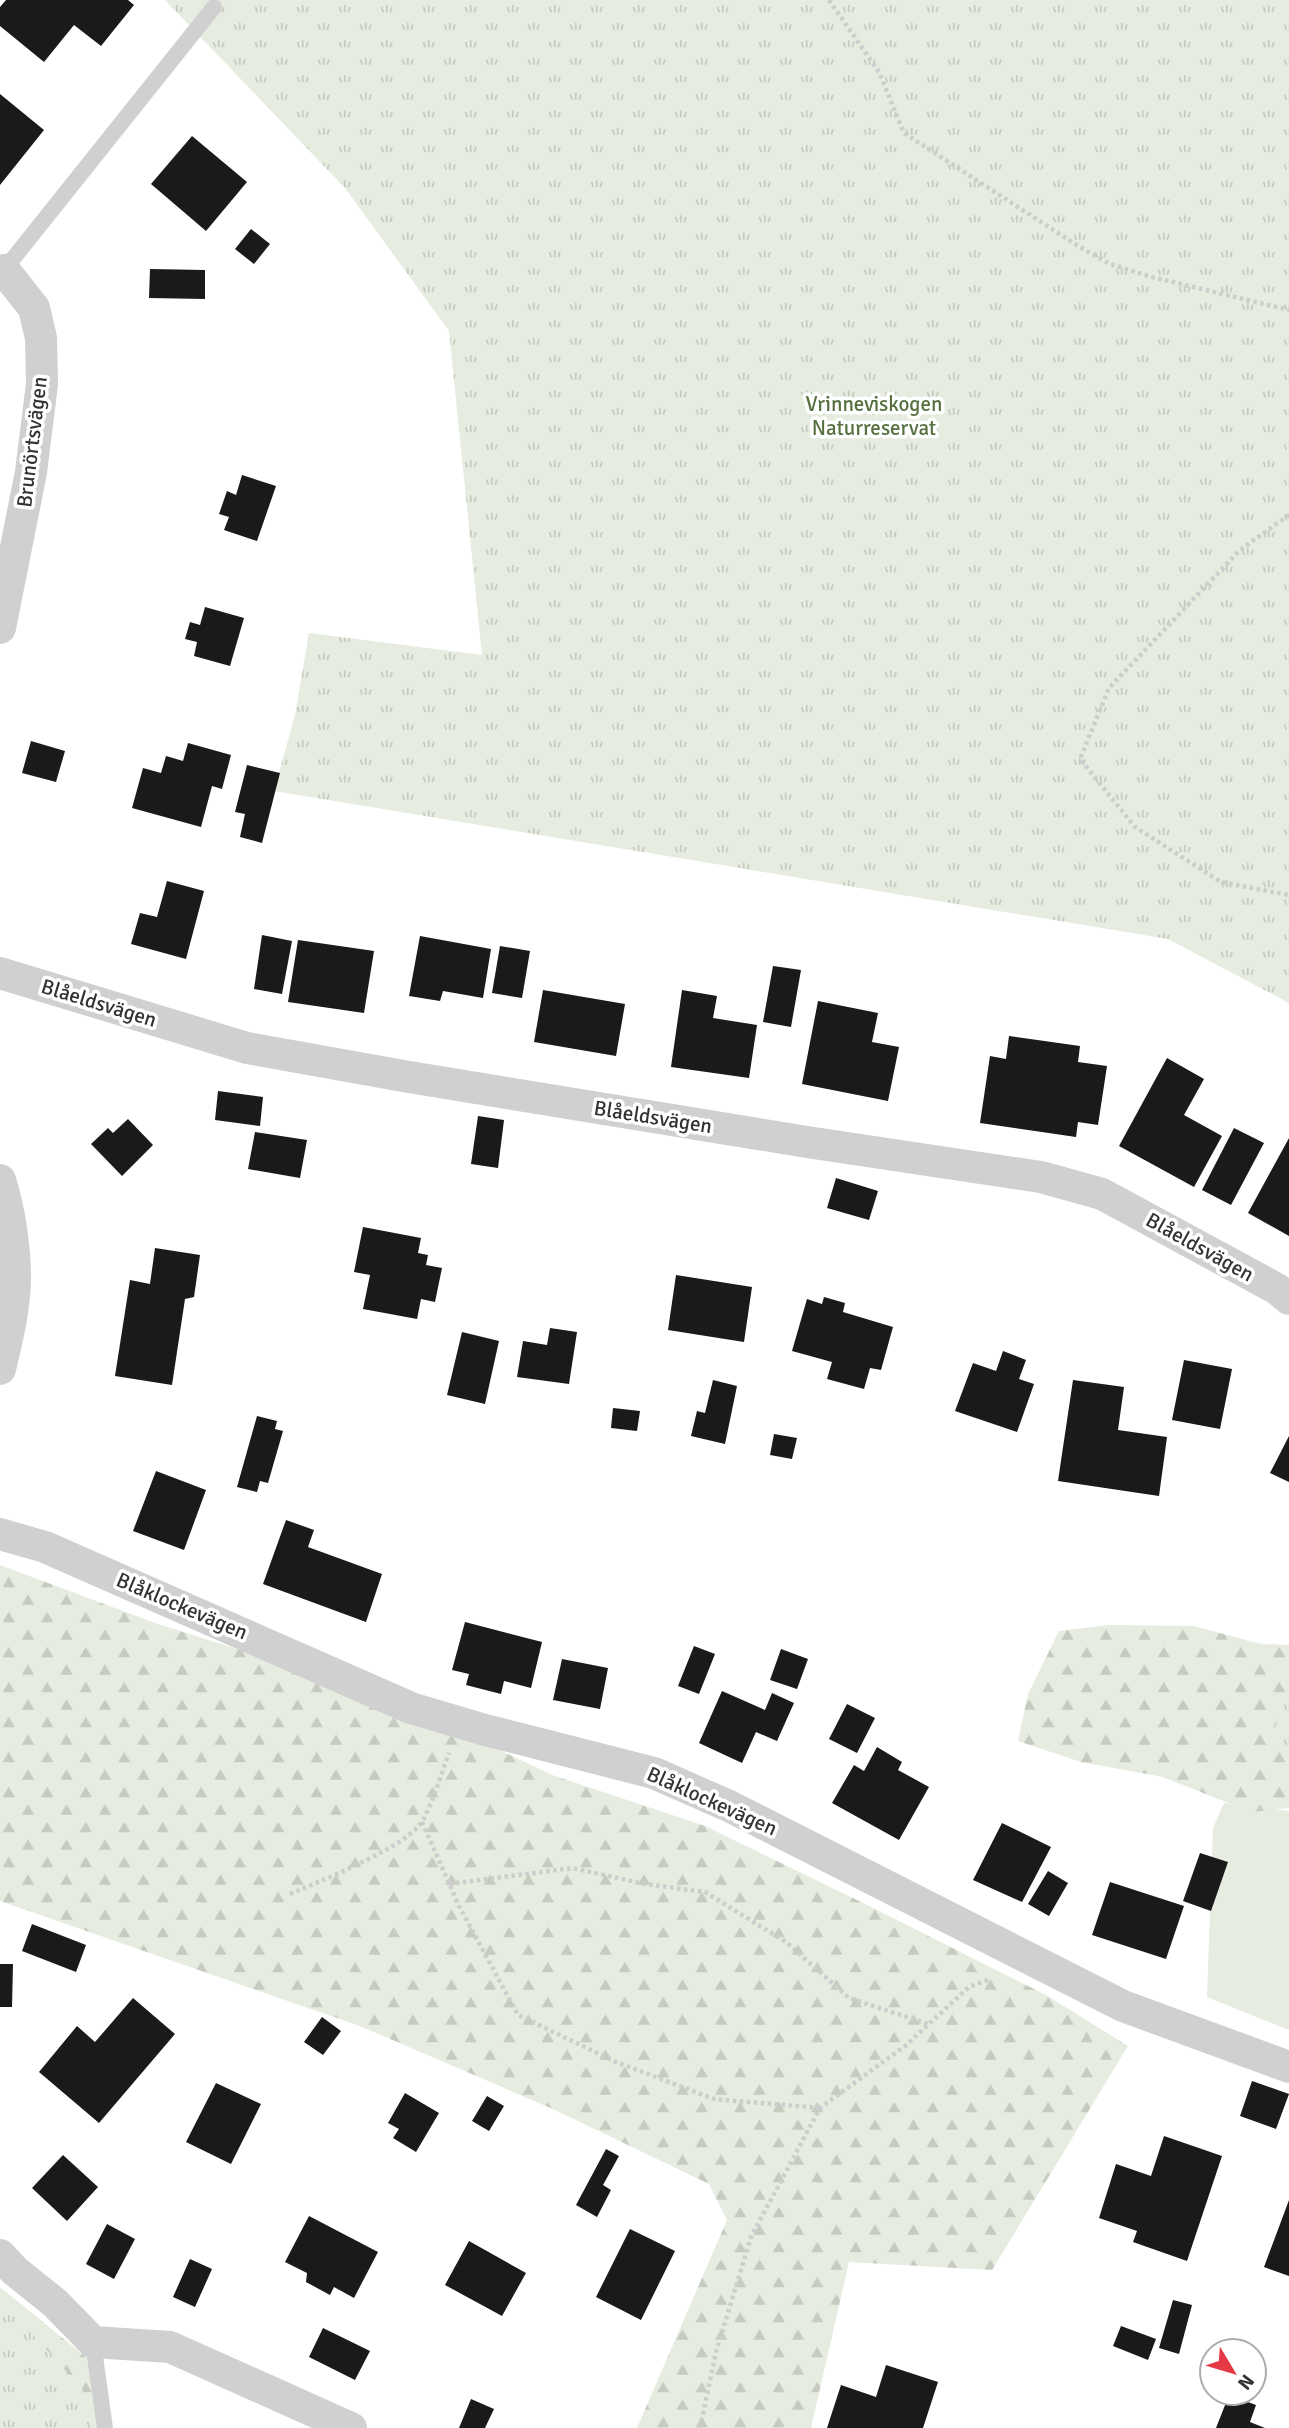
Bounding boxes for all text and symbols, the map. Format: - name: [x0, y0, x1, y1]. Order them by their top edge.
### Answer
- street label: Brunörtsvägen: [11, 375, 53, 509]
- park label: Vrinneviskogen Naturreservat: [806, 391, 942, 441]
- street label: Blåeldsvägen: [38, 973, 160, 1033]
- street label: Blåeldsvägen: [592, 1095, 714, 1139]
- street label: Blåeldsvägen: [1141, 1207, 1259, 1287]
- street label: Blåklockevägen: [112, 1567, 252, 1645]
- street label: Blåklockevägen: [643, 1761, 781, 1841]
- north arrow: [1198, 2337, 1268, 2407]
- text: N: [1232, 2369, 1259, 2394]

